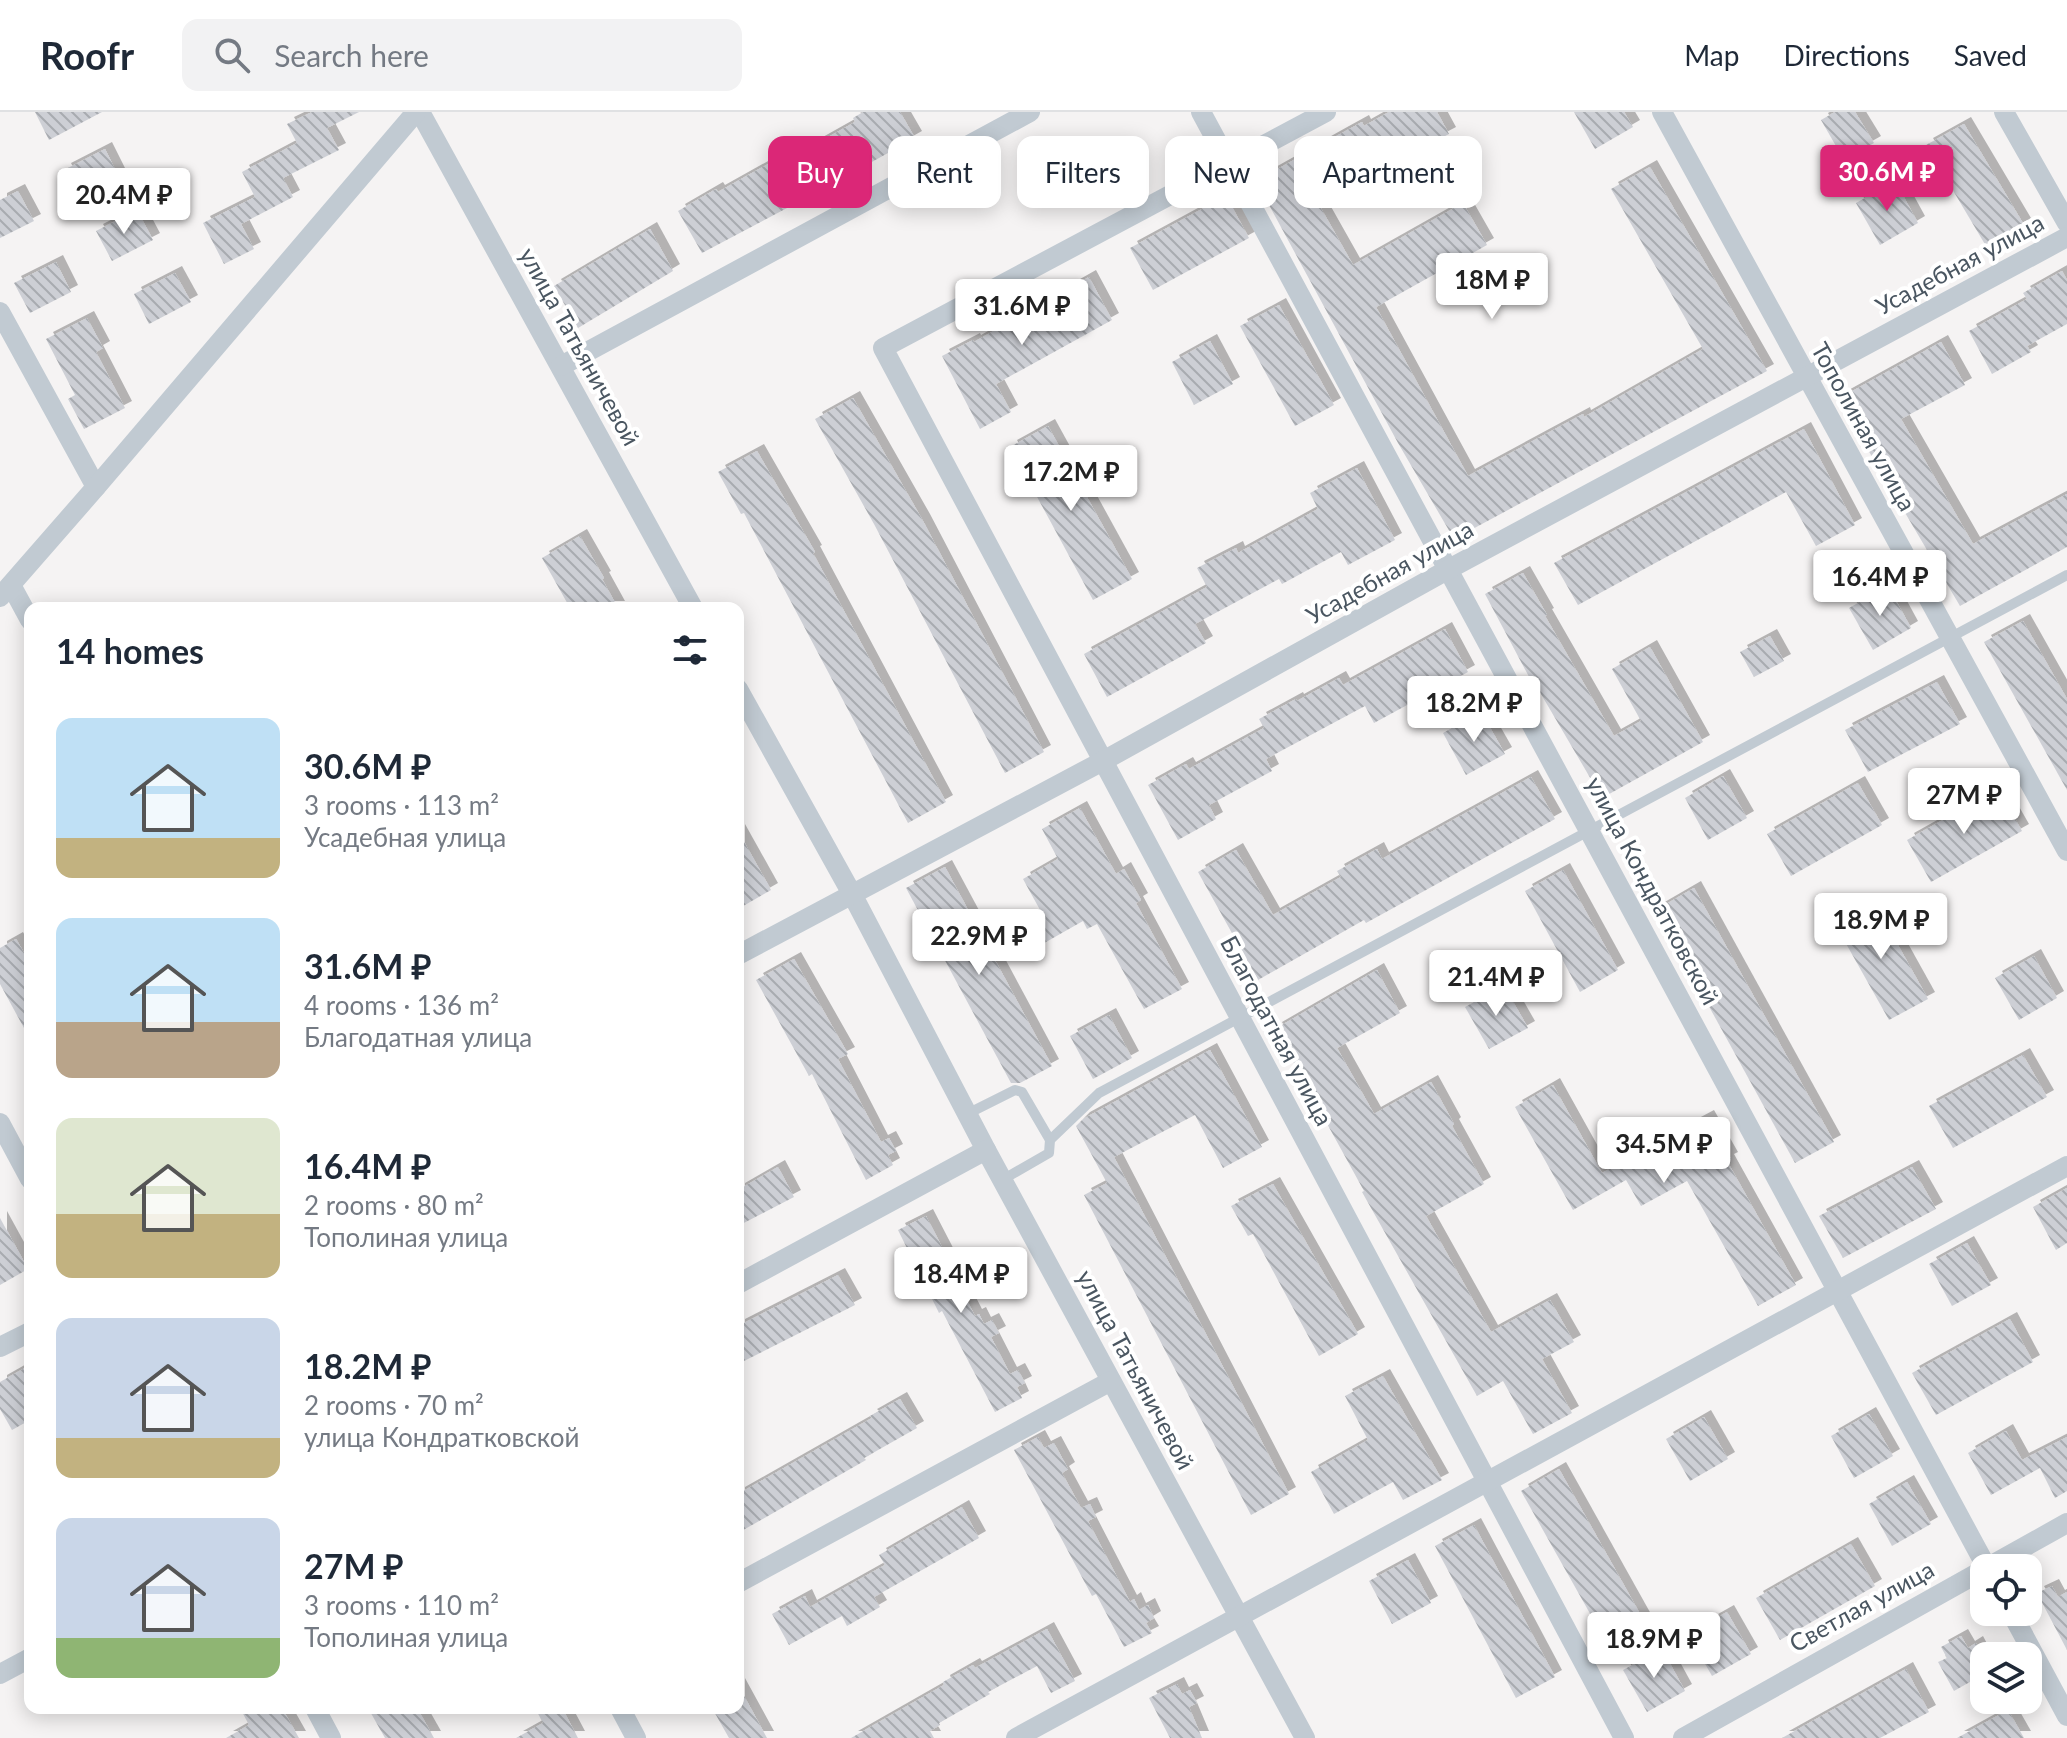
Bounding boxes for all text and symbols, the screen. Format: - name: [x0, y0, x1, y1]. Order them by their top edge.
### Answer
- search box: [182, 19, 742, 91]
- text: Roofr: [40, 32, 134, 78]
- icon: search: [210, 33, 254, 77]
- text: Search here: [274, 37, 429, 73]
- text: Map: [1684, 38, 1739, 72]
- text: Directions: [1783, 38, 1910, 72]
- text: Saved: [1954, 38, 2027, 72]
- chip: Buy: [768, 136, 872, 208]
- chip: Rent: [888, 136, 1001, 208]
- chip: Filters: [1017, 136, 1149, 208]
- chip: New: [1165, 136, 1278, 208]
- chip: Apartment: [1294, 136, 1482, 208]
- pin: 30.6M ₽: [1813, 145, 1961, 213]
- text: 30.6M ₽: [1838, 155, 1936, 187]
- pin: 20.4M ₽: [50, 168, 198, 236]
- text: 20.4M ₽: [75, 178, 173, 210]
- street label: Усадебная улица: [1870, 207, 2048, 320]
- street label: улица Татьяничевой: [514, 242, 647, 450]
- pin: 18M ₽: [1436, 253, 1548, 321]
- text: 18M ₽: [1454, 263, 1530, 295]
- pin: 31.6M ₽: [948, 279, 1096, 347]
- text: 31.6M ₽: [973, 289, 1071, 321]
- street label: Тополиная улица: [1806, 337, 1923, 516]
- pin: 17.2M ₽: [997, 445, 1145, 513]
- text: 17.2M ₽: [1022, 455, 1120, 487]
- street label: Усадебная улица: [1301, 514, 1478, 630]
- pin: 16.4M ₽: [1806, 550, 1954, 618]
- text: 16.4M ₽: [1831, 560, 1929, 592]
- icon: filters: [668, 628, 712, 672]
- text: 14 homes: [56, 630, 204, 671]
- pin: 18.2M ₽: [1400, 676, 1548, 744]
- text: 18.2M ₽: [1425, 686, 1523, 718]
- text: 30.6M ₽: [304, 745, 431, 786]
- icon: home: [120, 750, 216, 846]
- pin: 27M ₽: [1908, 768, 2020, 836]
- street label: улица Кондратковской: [1581, 771, 1726, 1009]
- text: 27M ₽: [1926, 778, 2002, 810]
- text: 3 rooms · 113 m²: [304, 789, 499, 821]
- text: Усадебная улица: [304, 821, 506, 853]
- pin: 18.9M ₽: [1807, 893, 1955, 961]
- text: 18.9M ₽: [1832, 903, 1930, 935]
- pin: 22.9M ₽: [905, 909, 1053, 977]
- text: 22.9M ₽: [930, 919, 1028, 951]
- street label: Благодатная улица: [1215, 930, 1340, 1130]
- text: 31.6M ₽: [304, 945, 431, 986]
- icon: home: [120, 950, 216, 1046]
- pin: 21.4M ₽: [1422, 950, 1570, 1018]
- text: 21.4M ₽: [1447, 960, 1545, 992]
- text: 4 rooms · 136 m²: [304, 989, 499, 1021]
- text: Благодатная улица: [304, 1021, 532, 1053]
- pin: 34.5M ₽: [1590, 1117, 1738, 1185]
- text: 34.5M ₽: [1615, 1127, 1713, 1159]
- text: 16.4M ₽: [304, 1145, 431, 1186]
- icon: home: [120, 1150, 216, 1246]
- text: 2 rooms · 80 m²: [304, 1189, 484, 1221]
- text: Тополиная улица: [304, 1221, 508, 1253]
- pin: 18.4M ₽: [887, 1247, 1035, 1315]
- text: 18.4M ₽: [912, 1257, 1010, 1289]
- street label: улица Татьяничевой: [1071, 1265, 1201, 1474]
- text: 18.2M ₽: [304, 1345, 431, 1386]
- icon: home: [120, 1350, 216, 1446]
- text: 2 rooms · 70 m²: [304, 1389, 484, 1421]
- text: улица Кондратковской: [304, 1421, 580, 1453]
- text: 27M ₽: [304, 1545, 404, 1586]
- icon: home: [120, 1550, 216, 1646]
- street label: Светлая улица: [1784, 1554, 1939, 1657]
- map controls: [1970, 1554, 2042, 1714]
- button: locate: [1970, 1554, 2042, 1626]
- text: 3 rooms · 110 m²: [304, 1589, 499, 1621]
- pin: 18.9M ₽: [1580, 1612, 1728, 1680]
- text: Тополиная улица: [304, 1621, 508, 1653]
- text: 18.9M ₽: [1605, 1622, 1703, 1654]
- button: layers: [1970, 1642, 2042, 1714]

